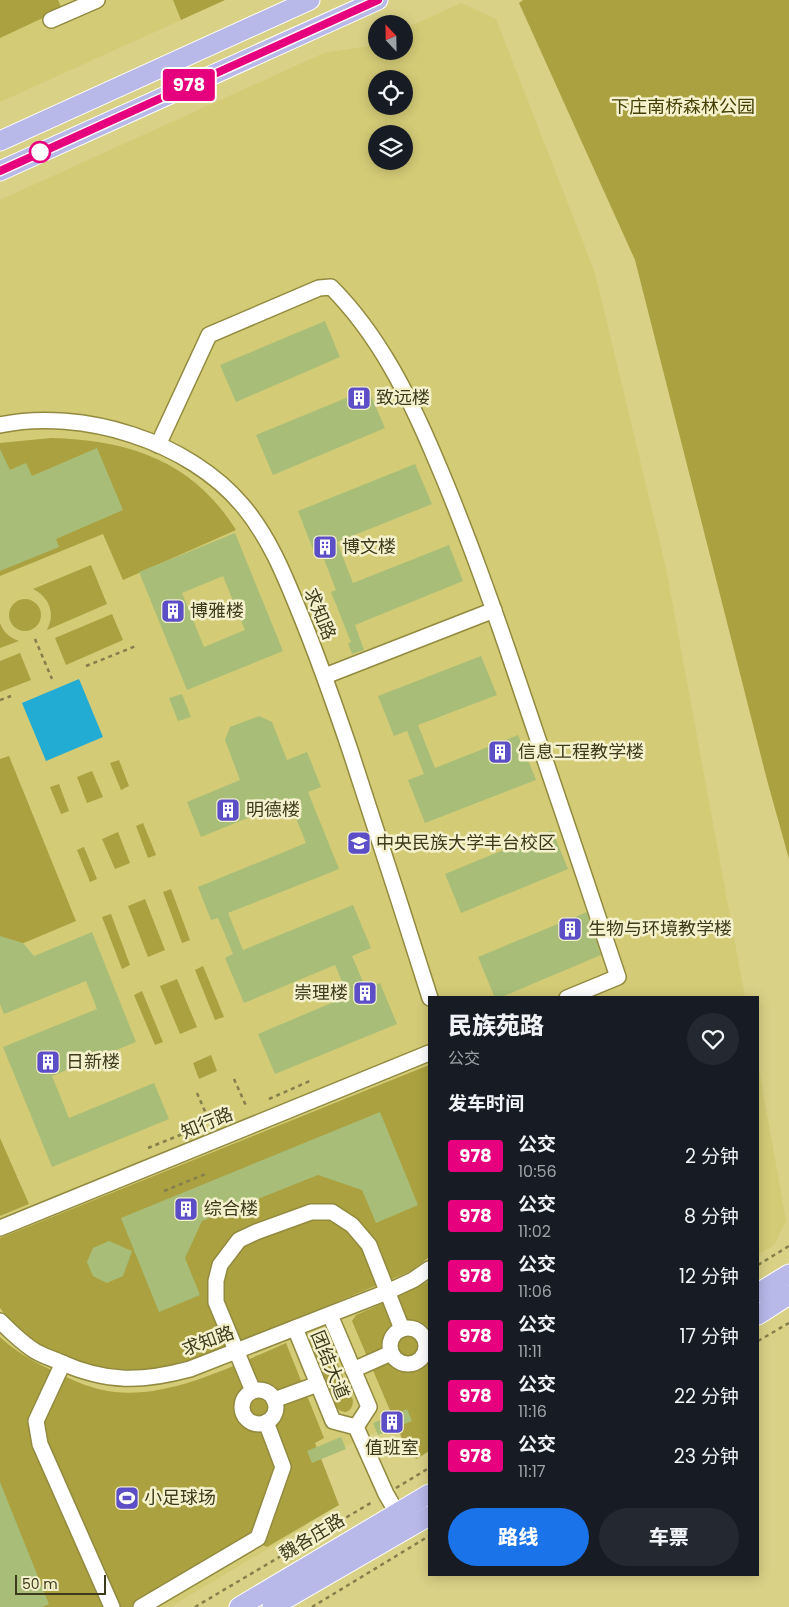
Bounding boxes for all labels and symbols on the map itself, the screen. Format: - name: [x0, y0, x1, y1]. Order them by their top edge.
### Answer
- north arrow: [368, 15, 412, 60]
- line badge: 978: [160, 69, 218, 101]
- park label: 下庄南桥森林公园: [611, 94, 755, 119]
- unlabelled marker: [29, 141, 51, 163]
- building icon: 致远楼: [346, 385, 372, 411]
- place label: 致远楼: [376, 385, 430, 410]
- building icon: 博文楼: [312, 534, 338, 560]
- place label: 博文楼: [342, 534, 396, 559]
- street label: 求知路: [299, 584, 342, 644]
- building icon: 博雅楼: [160, 598, 186, 624]
- place label: 博雅楼: [190, 598, 244, 623]
- building icon: 信息工程教学楼: [487, 739, 513, 765]
- place label: 信息工程教学楼: [518, 739, 644, 764]
- building icon: 明德楼: [215, 797, 241, 823]
- place label: 明德楼: [246, 797, 300, 822]
- school or university icon: 中央民族大学丰台校区: [346, 830, 372, 856]
- place label: 中央民族大学丰台校区: [376, 830, 556, 855]
- building icon: 生物与环境教学楼: [557, 916, 583, 942]
- place label: 生物与环境教学楼: [588, 916, 732, 941]
- place label: 崇理楼: [294, 980, 348, 1005]
- building icon: 崇理楼: [352, 980, 378, 1006]
- building icon: 日新楼: [35, 1049, 61, 1075]
- place label: 日新楼: [66, 1049, 120, 1074]
- street label: 知行路: [177, 1101, 237, 1144]
- building icon: 综合楼: [173, 1196, 199, 1222]
- place label: 综合楼: [204, 1196, 258, 1221]
- street label: 求知路: [178, 1320, 237, 1362]
- street label: 团结大道: [305, 1327, 356, 1403]
- building icon: 值班室: [379, 1409, 405, 1435]
- place label: 值班室: [365, 1435, 419, 1460]
- sports icon: 小足球场: [114, 1485, 140, 1511]
- place label: 小足球场: [144, 1485, 216, 1510]
- street label: 魏各庄路: [274, 1507, 349, 1566]
- scale bar: [15, 1572, 106, 1595]

